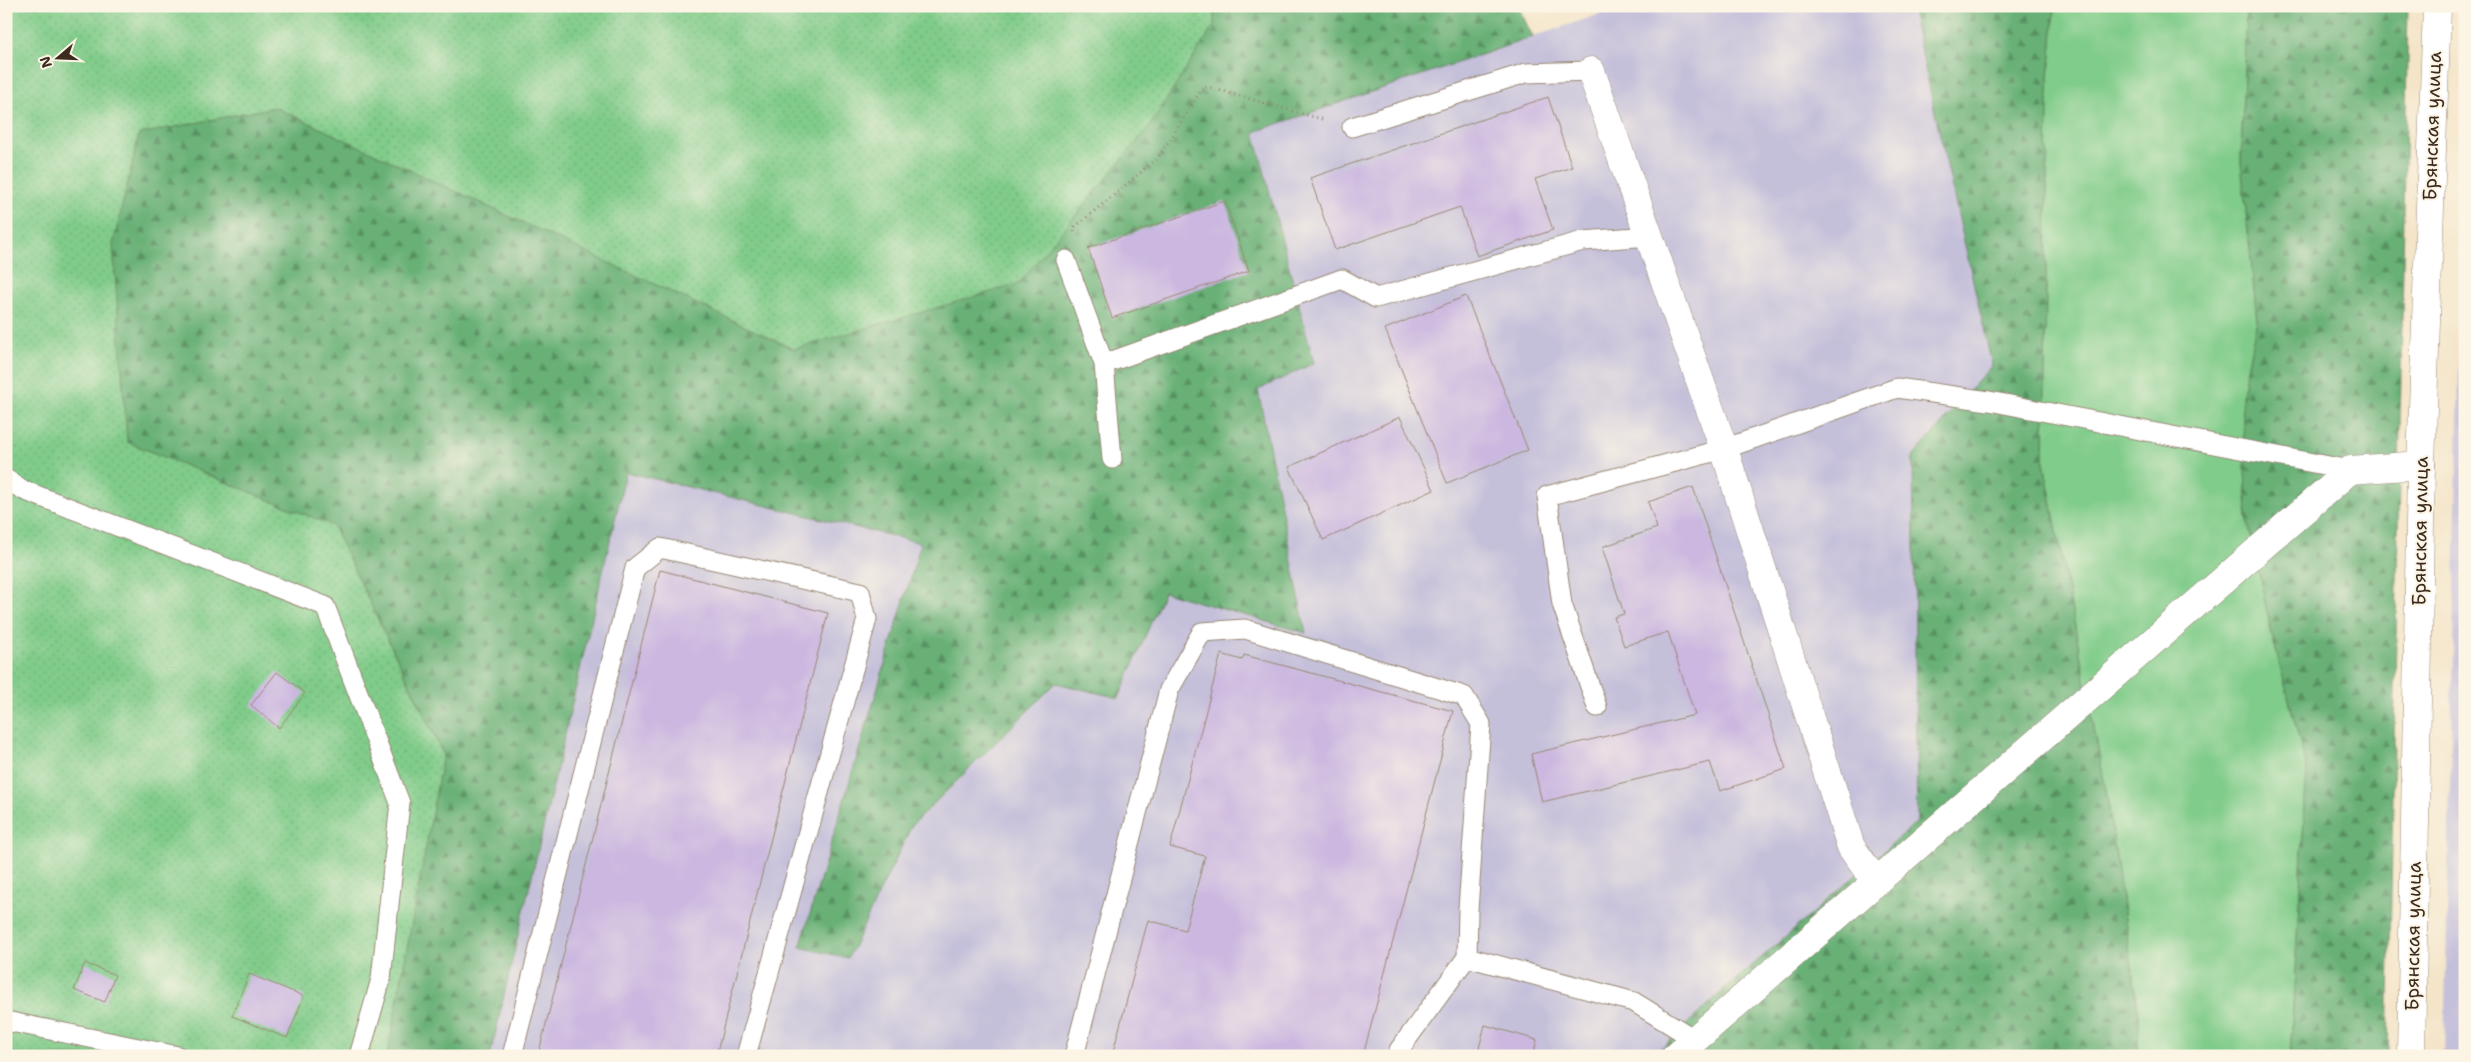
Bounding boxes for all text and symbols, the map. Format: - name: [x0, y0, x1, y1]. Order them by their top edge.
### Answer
- north arrow: [32, 32, 82, 82]
- street label: Брянская улица: [2417, 51, 2447, 201]
- text: N: [35, 54, 56, 70]
- street label: Брянская улица: [2406, 456, 2434, 606]
- street label: Брянская улица: [2399, 861, 2427, 1011]

